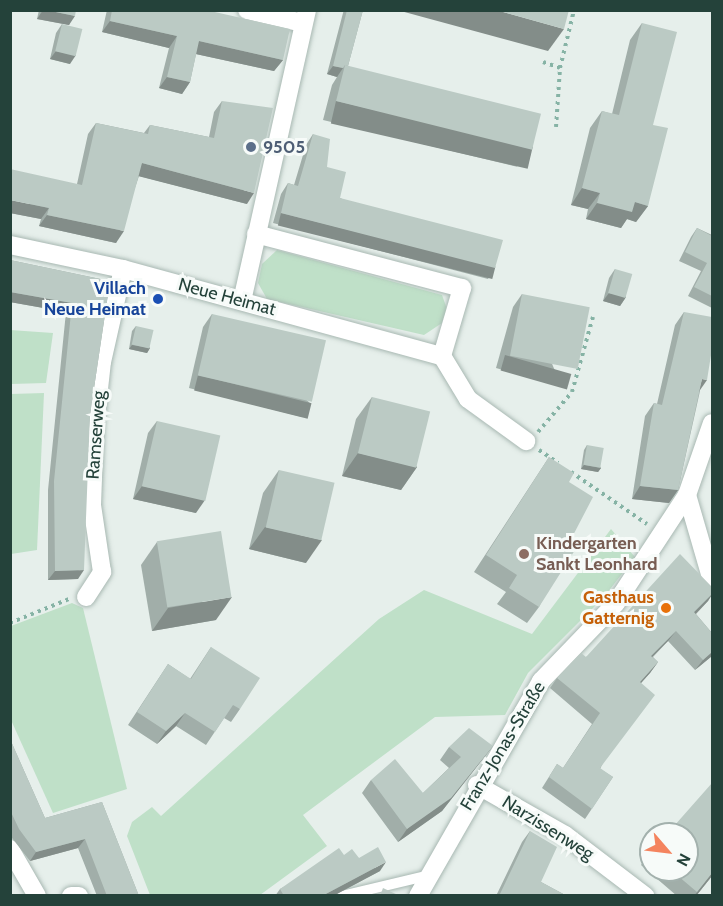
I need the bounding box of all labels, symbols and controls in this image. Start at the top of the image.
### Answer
place label: 9505 [263,136,305,158]
marker: 9505 [244,140,258,154]
street label: Neue Heimat [176,274,278,320]
place label: Villach Neue Heimat [44,278,146,320]
marker: Villach Neue Heimat [151,292,165,306]
street label: Ramserweg [82,390,110,480]
place label: Kindergarten Sankt Leonhard [536,533,658,576]
marker: Kindergarten Sankt Leonhard [517,547,531,561]
place label: Gasthaus Gatternig [582,587,654,630]
marker: Gasthaus Gatternig [659,601,673,615]
street label: Franz-Jonas-Straße [456,678,550,814]
street label: Narzissenweg [498,791,598,865]
north arrow [639,822,699,882]
text: N [673,850,695,869]

